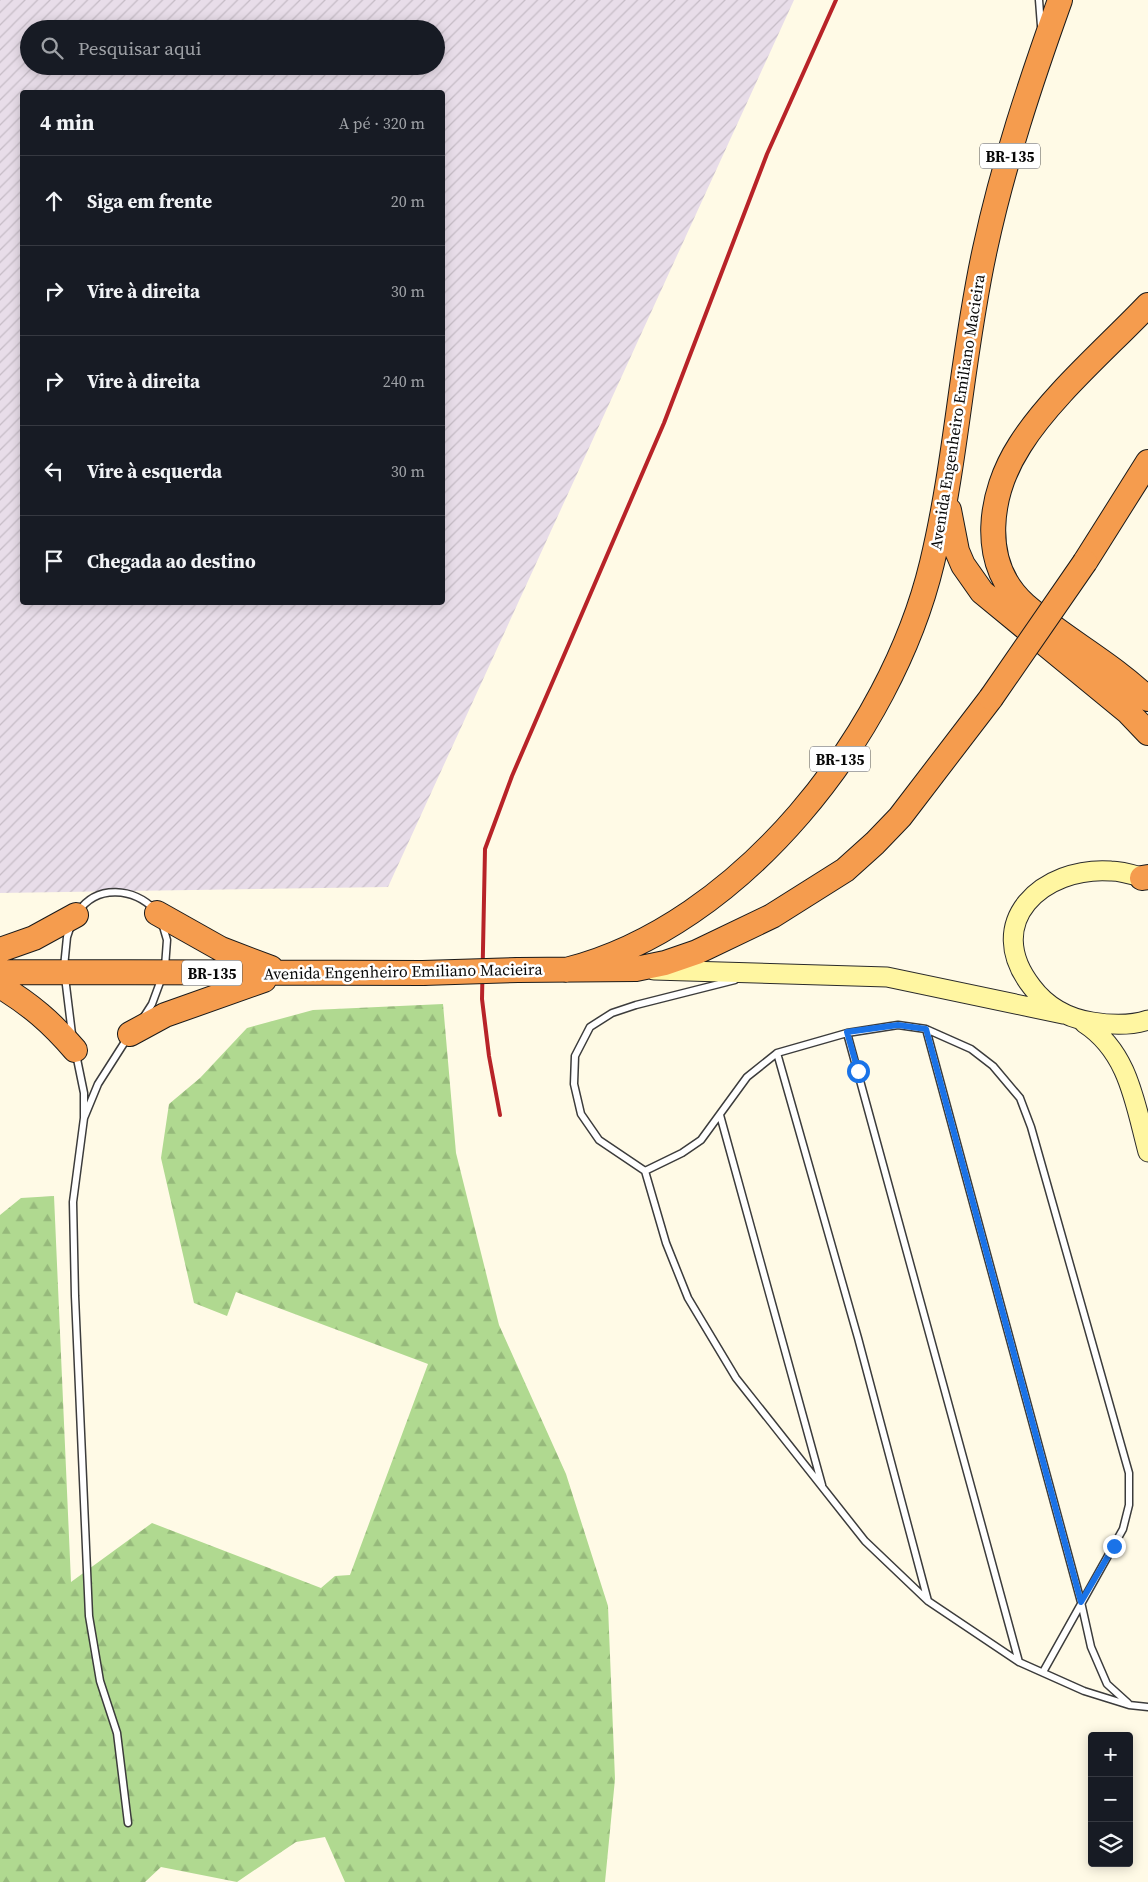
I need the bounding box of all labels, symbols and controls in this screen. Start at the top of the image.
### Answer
search box [20,20,445,75]
icon: search [38,34,66,62]
text: Pesquisar aqui [78,35,201,61]
text: 4 min [40,108,95,137]
text: A pé · 320 m [339,112,425,134]
road number: BR-135 [980,144,1040,168]
icon: ahead [40,187,68,215]
text: Siga em frente [87,188,212,214]
text: 20 m [391,190,425,212]
street label: Avenida Engenheiro Emiliano Macieira [924,272,990,551]
icon: right [40,277,68,305]
text: Vire à direita [87,278,200,304]
text: 30 m [391,280,425,302]
icon: right [40,367,68,395]
text: Vire à direita [87,368,200,394]
text: 240 m [383,370,425,392]
icon: left [40,457,68,485]
text: Vire à esquerda [87,458,222,484]
text: 30 m [391,460,425,482]
icon: arrive [40,547,68,575]
text: Chegada ao destino [87,548,256,574]
road number: BR-135 [810,746,870,772]
street label: Avenida Engenheiro Emiliano Macieira [263,958,544,984]
road number: BR-135 [182,960,242,986]
route start [847,1060,870,1083]
route end [1103,1535,1126,1558]
map controls [1088,1732,1133,1867]
button: + [1088,1732,1133,1777]
button: − [1088,1777,1133,1822]
button: layers [1088,1822,1133,1867]

